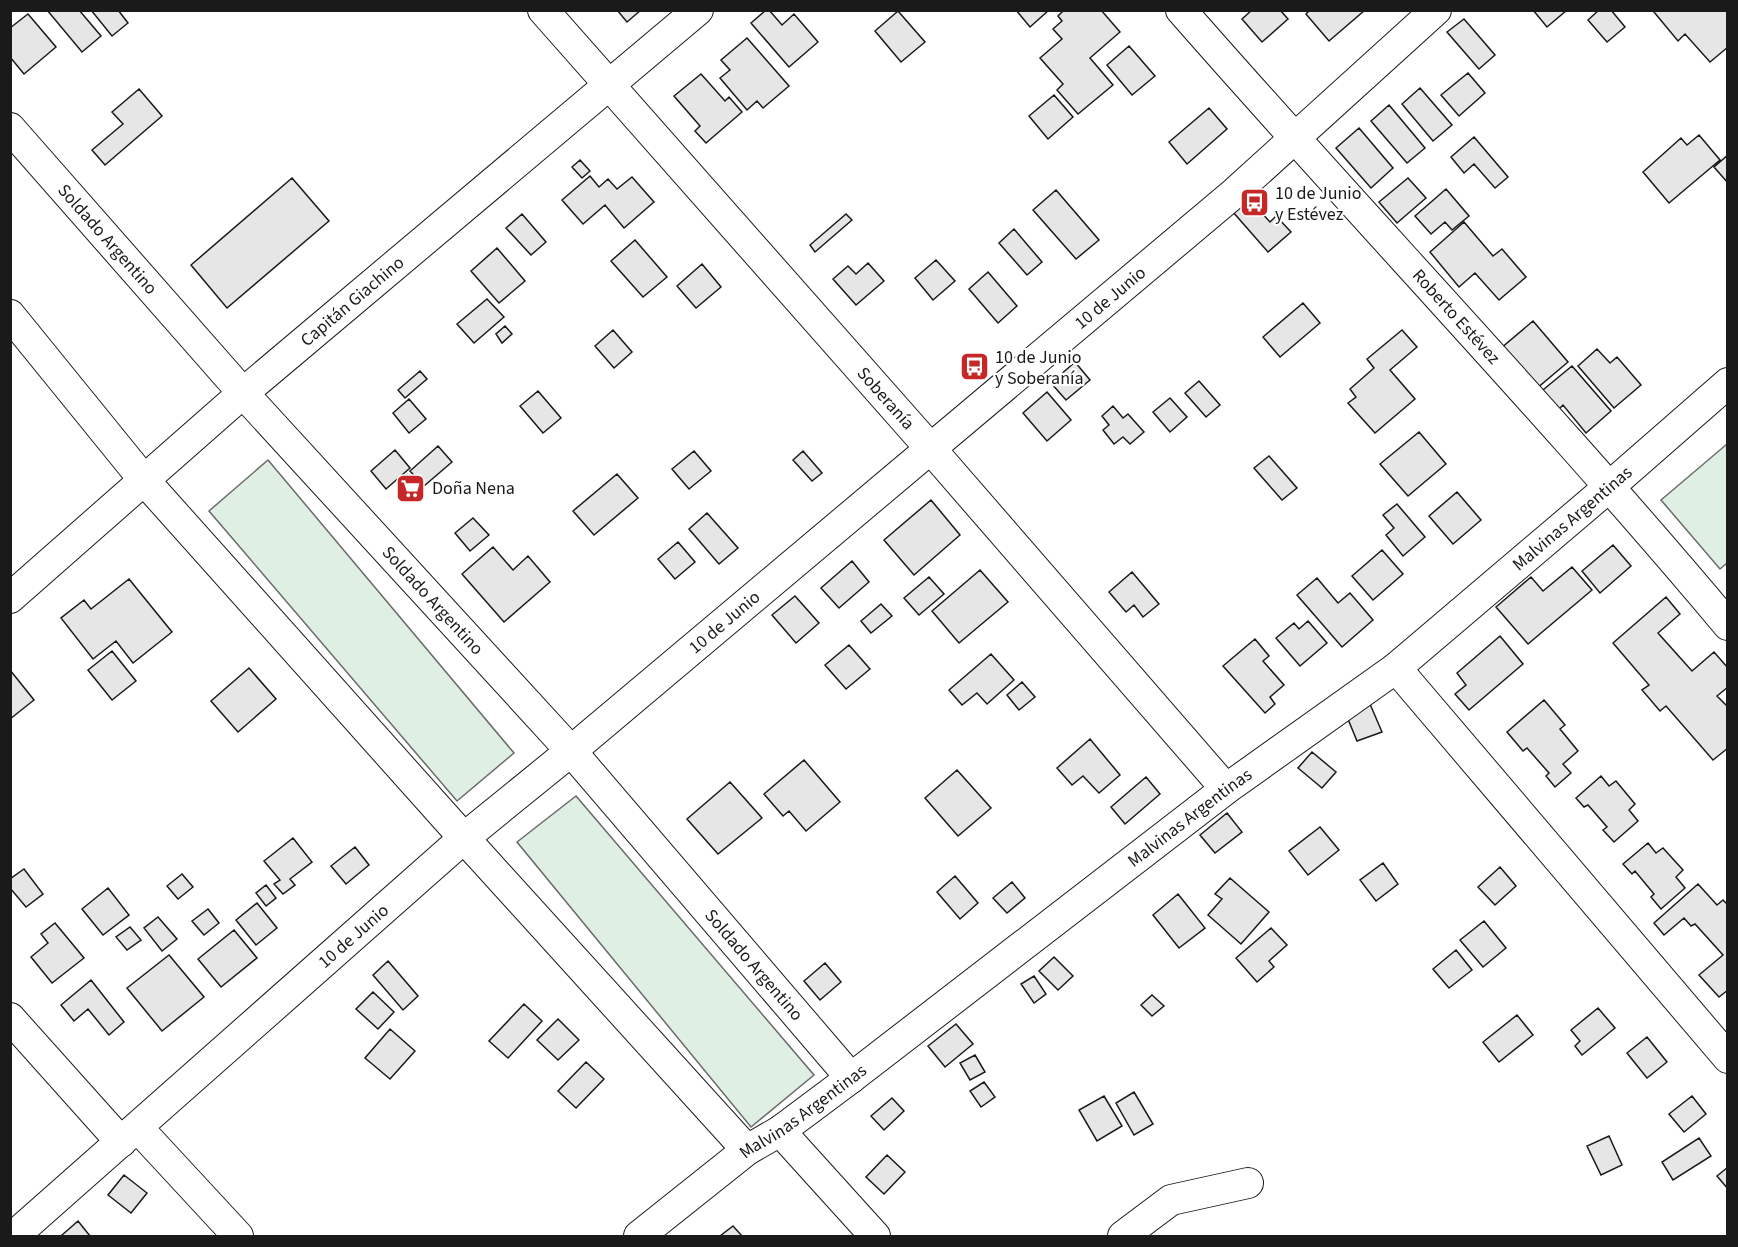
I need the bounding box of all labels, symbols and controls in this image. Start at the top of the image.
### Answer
street label: Soldado Argentino [52,179,163,300]
place label: 10 de Junio y Estévez [1275,181,1361,227]
bus stop icon: 10 de Junio y Estévez [1238,187,1270,219]
street label: Capitán Giachino [295,250,410,353]
street label: 10 de Junio [1069,261,1151,335]
street label: Roberto Estévez [1406,264,1506,370]
place label: 10 de Junio y Soberanía [995,345,1084,391]
bus stop icon: 10 de Junio y Soberanía [958,351,990,383]
street label: Soberanía [851,362,920,435]
street label: Malvinas Argentinas [1507,460,1638,577]
supermarket icon: Doña Nena [395,472,427,504]
place label: Doña Nena [432,476,515,501]
street label: Soldado Argentino [376,541,489,661]
street label: 10 de Junio [683,585,766,660]
street label: Malvinas Argentinas [1123,762,1257,873]
street label: 10 de Junio [313,898,394,974]
street label: Soldado Argentino [699,904,809,1027]
street label: Malvinas Argentinas [734,1059,872,1165]

